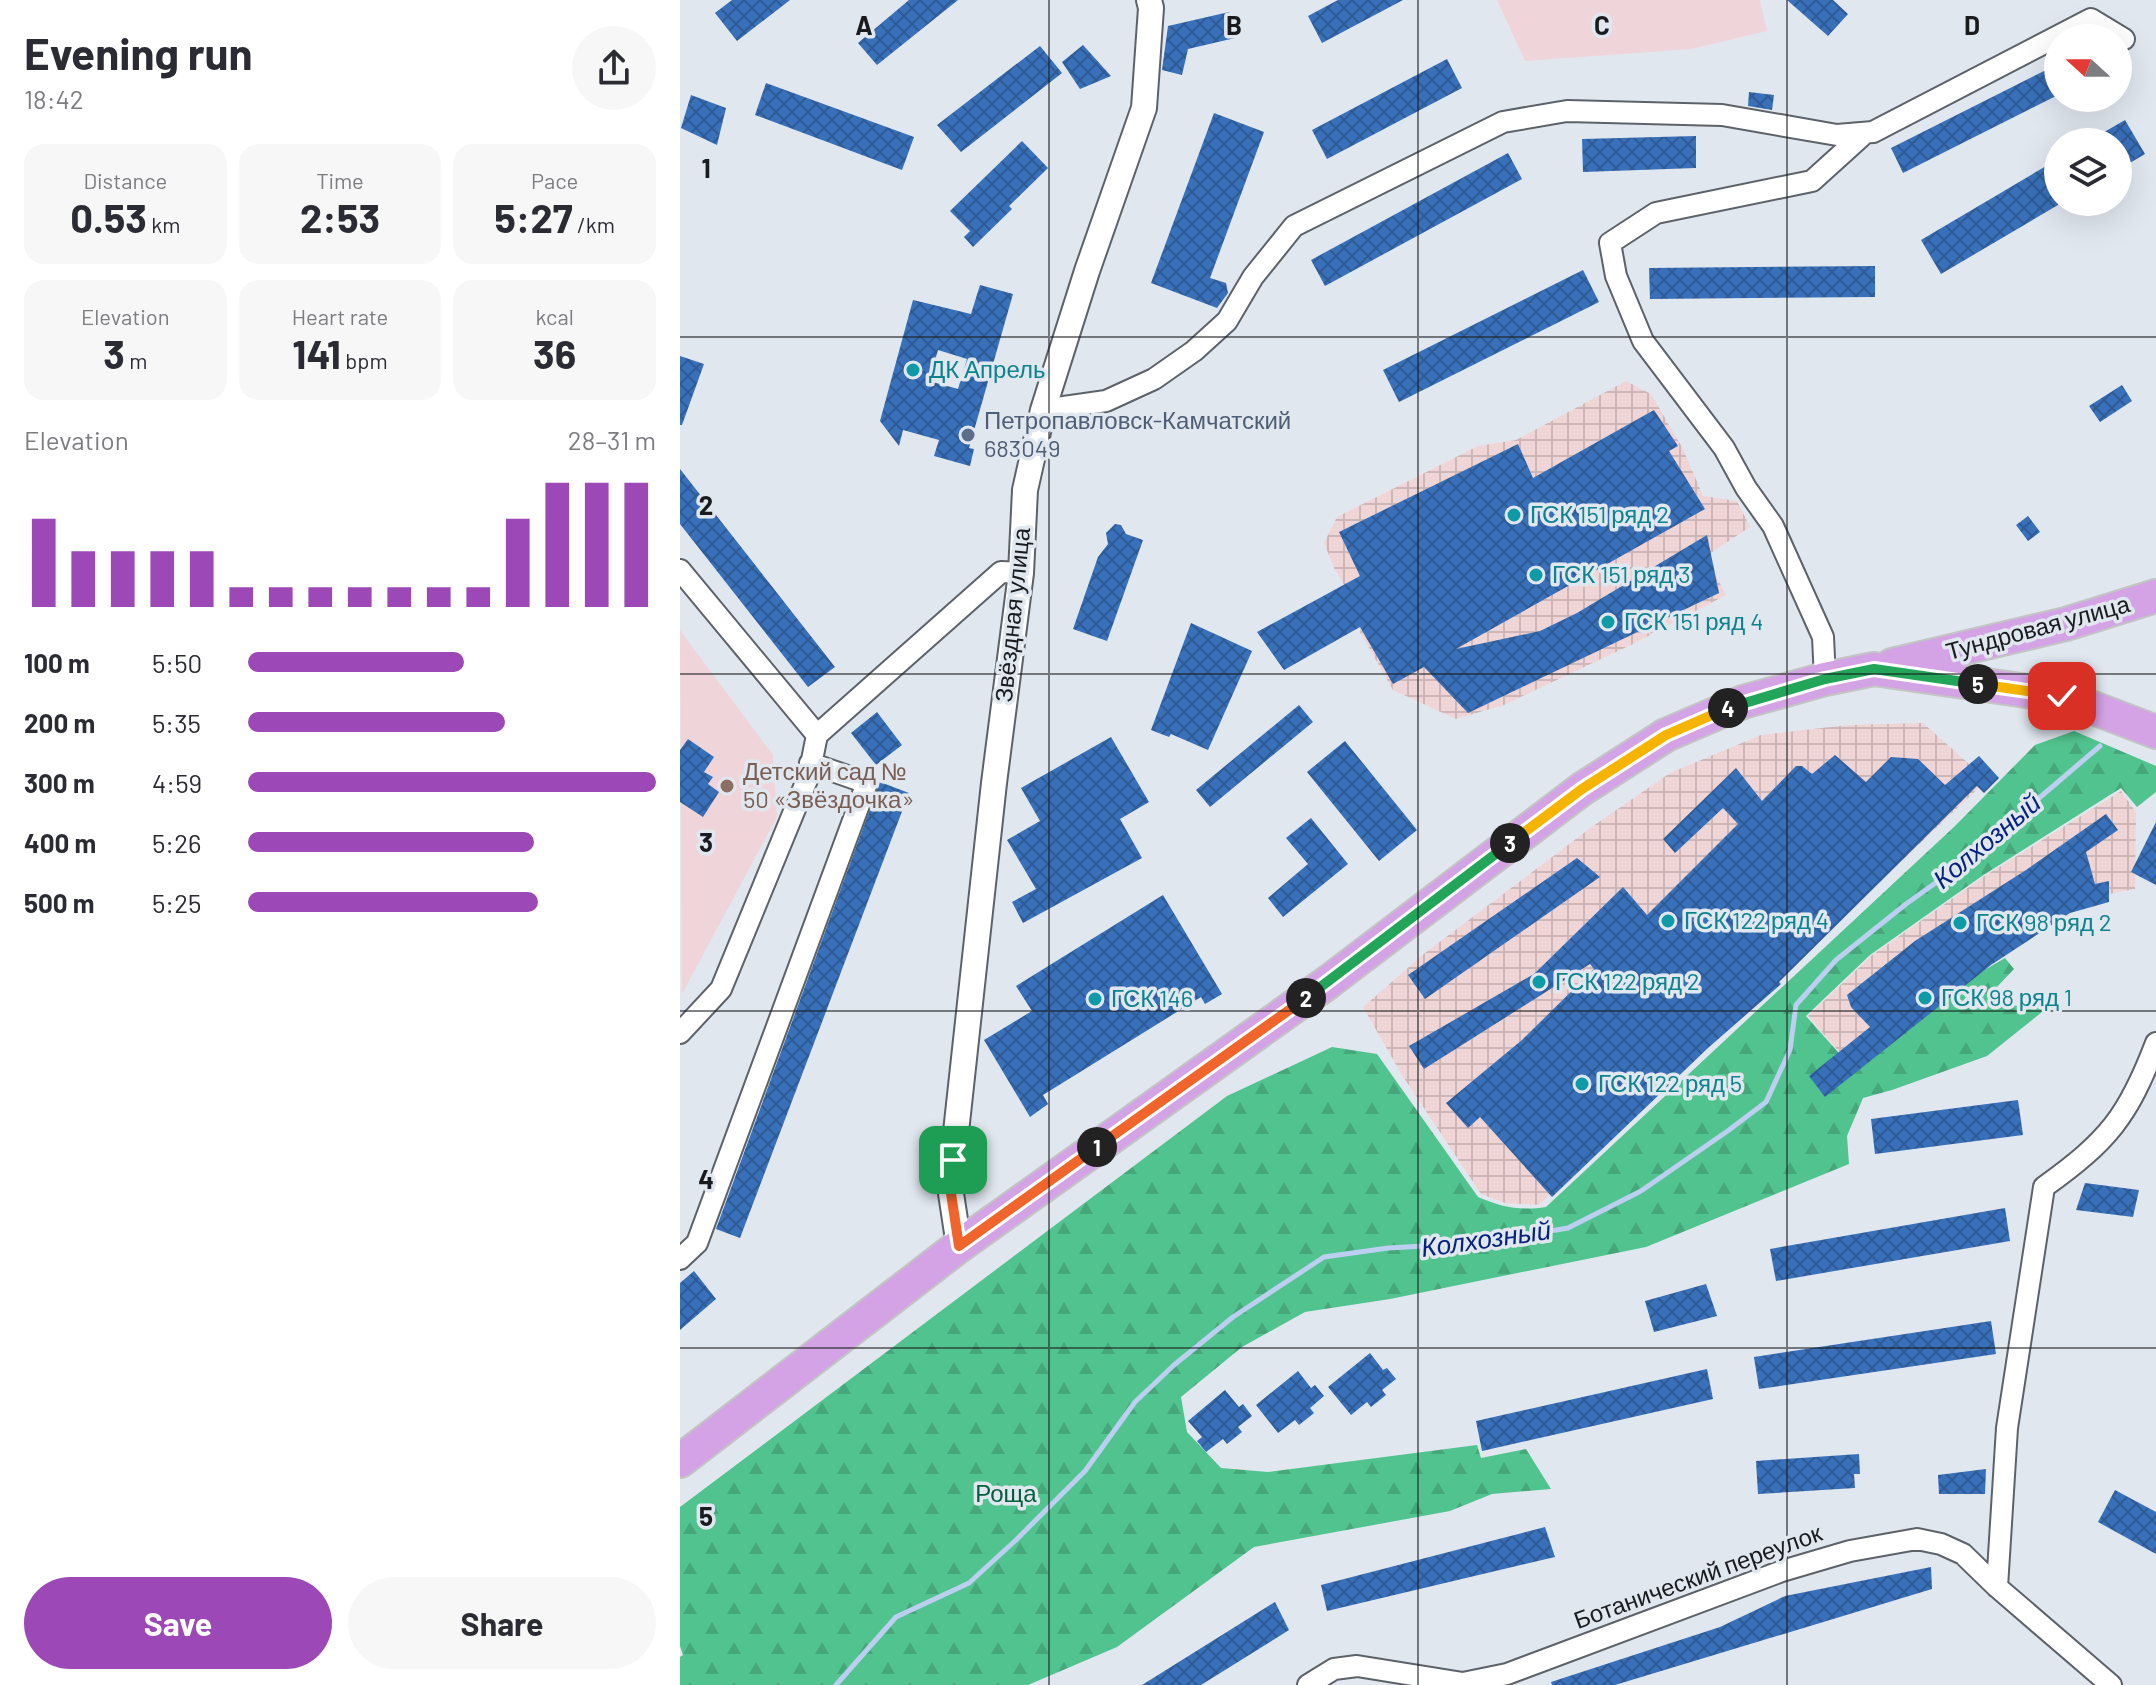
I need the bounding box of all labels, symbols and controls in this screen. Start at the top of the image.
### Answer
text: A [855,9,873,40]
text: B [1226,9,1242,40]
text: C [1594,9,1610,40]
text: D [1964,9,1980,40]
north arrow [2044,24,2132,112]
map controls [2044,24,2132,216]
text: Evening run [24,26,253,79]
button: share [572,26,656,110]
text: 18:42 [24,83,84,114]
button: layers [2044,128,2132,216]
text: 1 [701,152,711,183]
text: Distance [83,167,167,193]
text: Time [316,167,364,193]
text: Pace [531,167,578,193]
text: 0.53 [70,193,147,241]
text: 2:53 [300,193,380,241]
text: 5:27 [494,193,573,241]
text: km [147,211,181,237]
text: /km [573,211,615,237]
text: Elevation [81,303,170,329]
text: Heart rate [292,303,388,329]
text: kcal [535,303,574,329]
text: 3 [103,329,125,377]
text: 141 [292,329,341,377]
text: 36 [533,329,576,377]
text: m [125,347,147,373]
text: bpm [341,347,388,373]
place label: ДК Апрель [929,354,1045,383]
marker: ДК Апрель [904,361,922,379]
place label: Петропавловск-Камчатский 683049 [984,405,1291,462]
text: Elevation [24,424,129,455]
text: 28–31 m [568,424,656,455]
marker: Петропавловск-Камчатский 683049 [959,426,977,444]
text: 2 [699,489,713,520]
place label: ГСК 151 ряд 2 [1530,499,1669,528]
marker: ГСК 151 ряд 2 [1505,506,1523,524]
street label: Звёздная улица [988,525,1035,704]
place label: ГСК 151 ряд 3 [1552,559,1691,588]
marker: ГСК 151 ряд 3 [1527,566,1545,584]
street label: Тундровая улица [1943,588,2133,665]
place label: ГСК 151 ряд 4 [1624,606,1763,635]
marker: ГСК 151 ряд 4 [1599,613,1617,631]
text: 100 m [24,647,90,678]
text: 5:50 [152,647,202,678]
pin [2028,662,2096,730]
pin: 5 [1958,664,1998,704]
text: 5 [1972,671,1984,697]
icon: check [2040,674,2084,718]
pin: 4 [1708,688,1748,728]
text: 4 [1721,695,1735,721]
text: 200 m [24,707,95,738]
text: 5:35 [152,707,201,738]
place label: Детский сад № 50 «Звёздочка» [743,756,914,813]
text: 300 m [24,767,95,798]
text: 4:59 [152,767,202,798]
marker: Детский сад № 50 «Звёздочка» [718,777,736,795]
water label: Колхозный [1926,786,2046,894]
pin: 3 [1490,823,1530,863]
text: 3 [699,826,713,857]
text: 400 m [24,827,96,858]
text: 5:26 [152,827,202,858]
text: 3 [1504,830,1516,856]
text: 500 m [24,887,95,918]
text: 5:25 [152,887,201,918]
place label: ГСК 122 ряд 4 [1684,905,1829,934]
place label: ГСК 98 ряд 2 [1976,907,2112,936]
marker: ГСК 122 ряд 4 [1659,912,1677,930]
marker: ГСК 98 ряд 2 [1951,914,1969,932]
place label: ГСК 122 ряд 2 [1555,966,1700,995]
marker: ГСК 122 ряд 2 [1530,973,1548,991]
pin: 2 [1286,978,1326,1018]
place label: ГСК 98 ряд 1 [1941,982,2072,1011]
place label: ГСК 146 [1111,983,1193,1012]
text: 2 [1300,985,1312,1011]
marker: ГСК 98 ряд 1 [1916,989,1934,1007]
marker: ГСК 146 [1086,990,1104,1008]
place label: ГСК 122 ряд 5 [1598,1068,1742,1097]
marker: ГСК 122 ряд 5 [1573,1075,1591,1093]
pin [919,1126,987,1194]
pin: 1 [1077,1127,1117,1167]
text: 1 [1093,1134,1101,1160]
icon: arrive [931,1138,975,1182]
text: 4 [698,1163,714,1194]
water label: Колхозный [1419,1213,1553,1262]
park label: Роща [975,1478,1037,1507]
text: 5 [699,1500,713,1531]
street label: Ботанический переулок [1570,1517,1826,1634]
button: Save [24,1577,332,1669]
button: Share [348,1577,656,1669]

